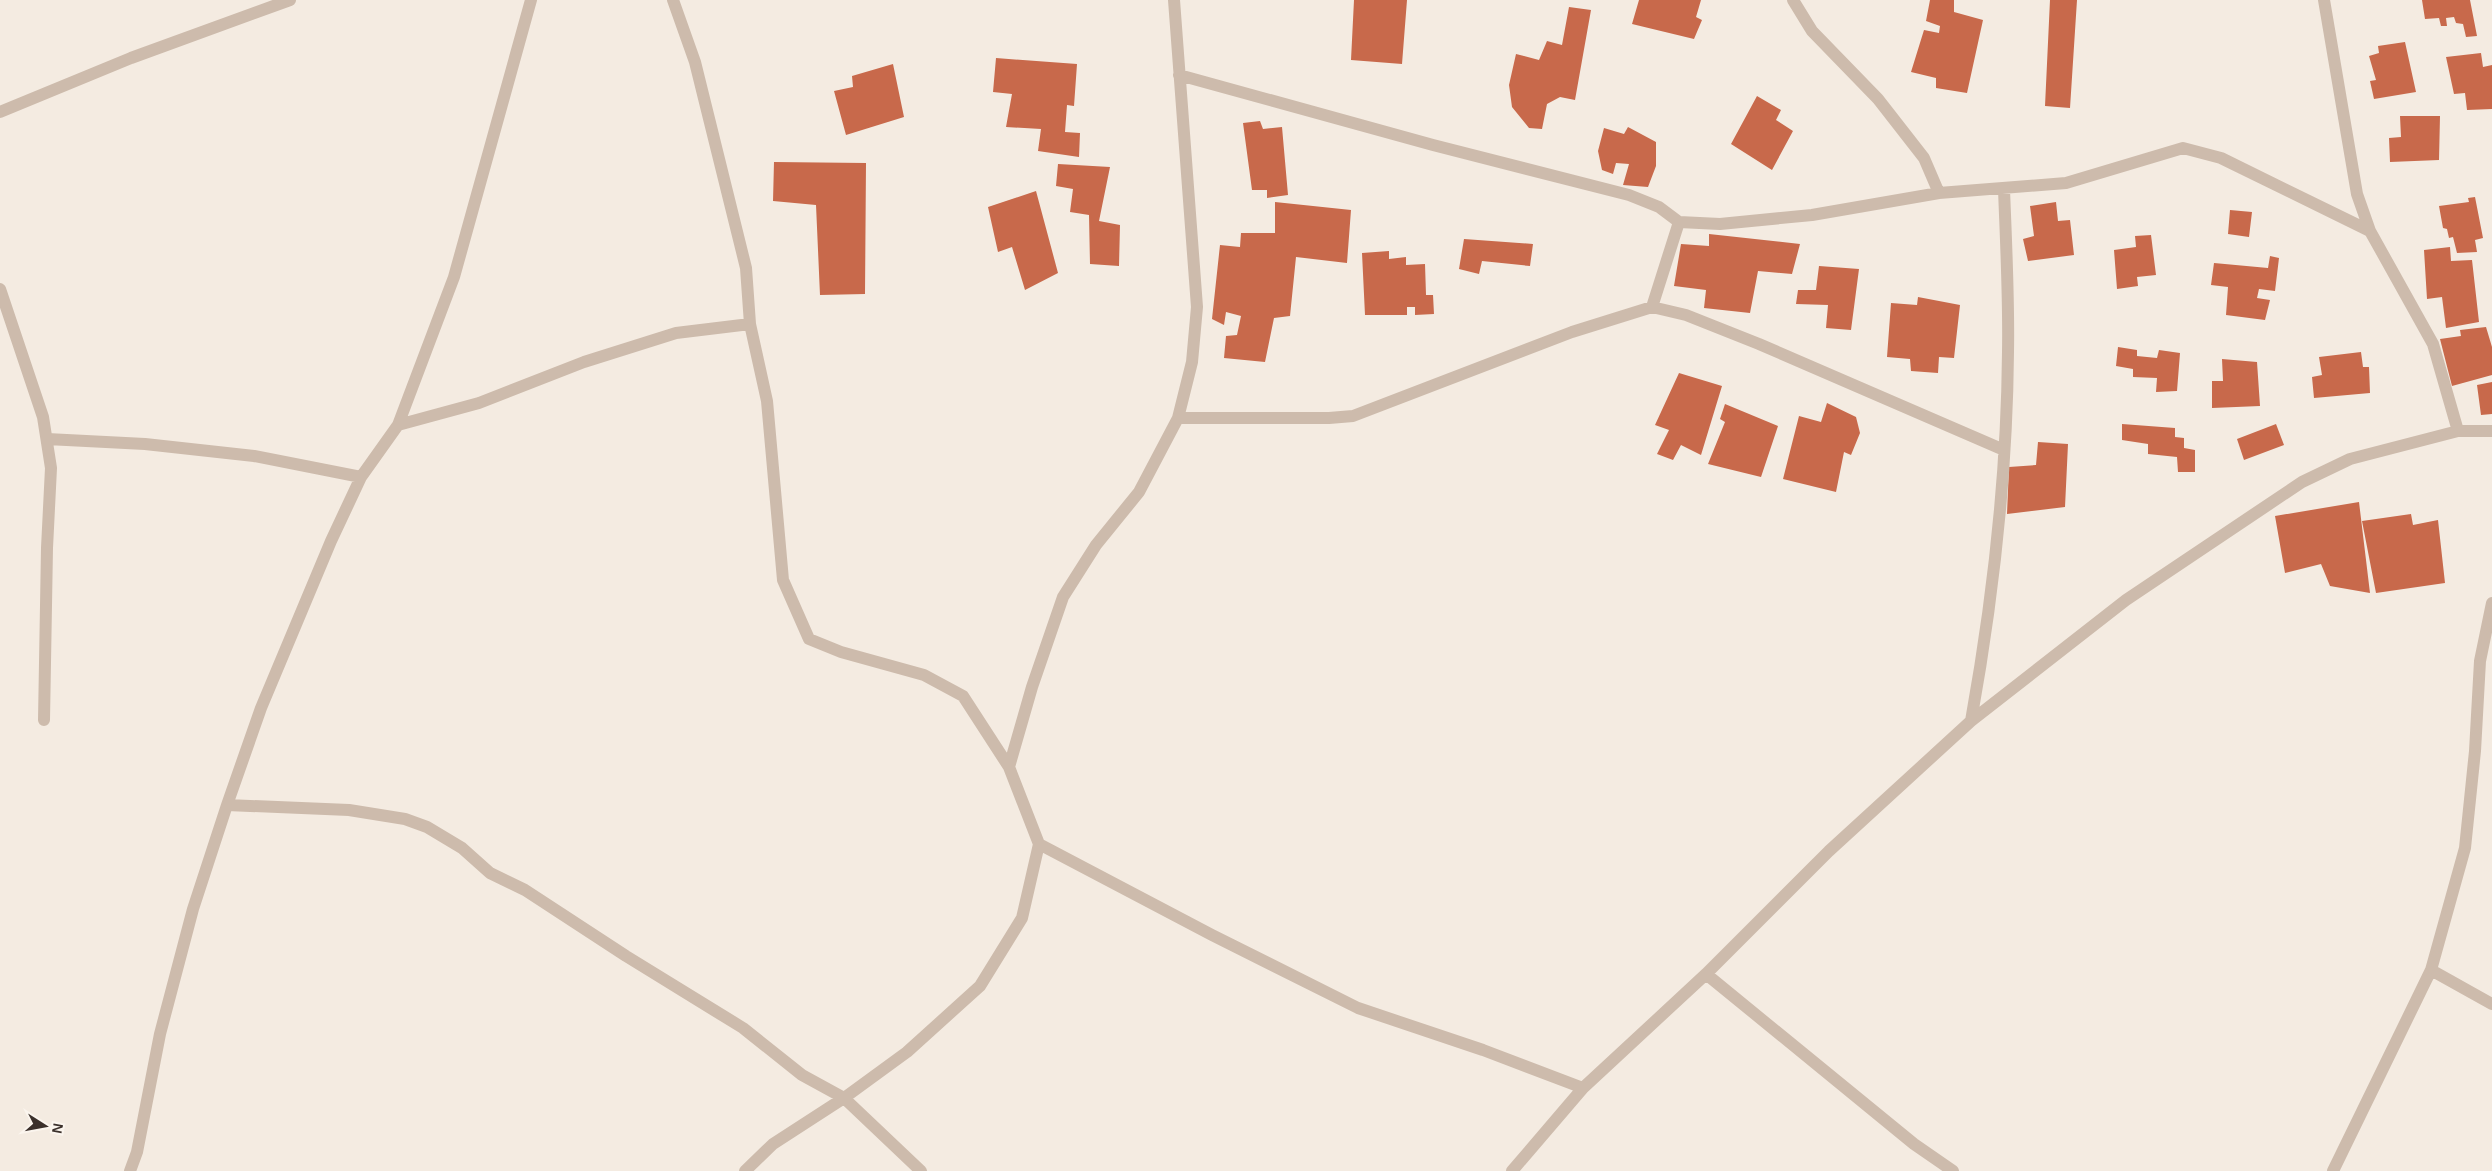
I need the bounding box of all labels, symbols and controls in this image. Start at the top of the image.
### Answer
north arrow [20,1101,70,1151]
text: N [49,1122,67,1135]

